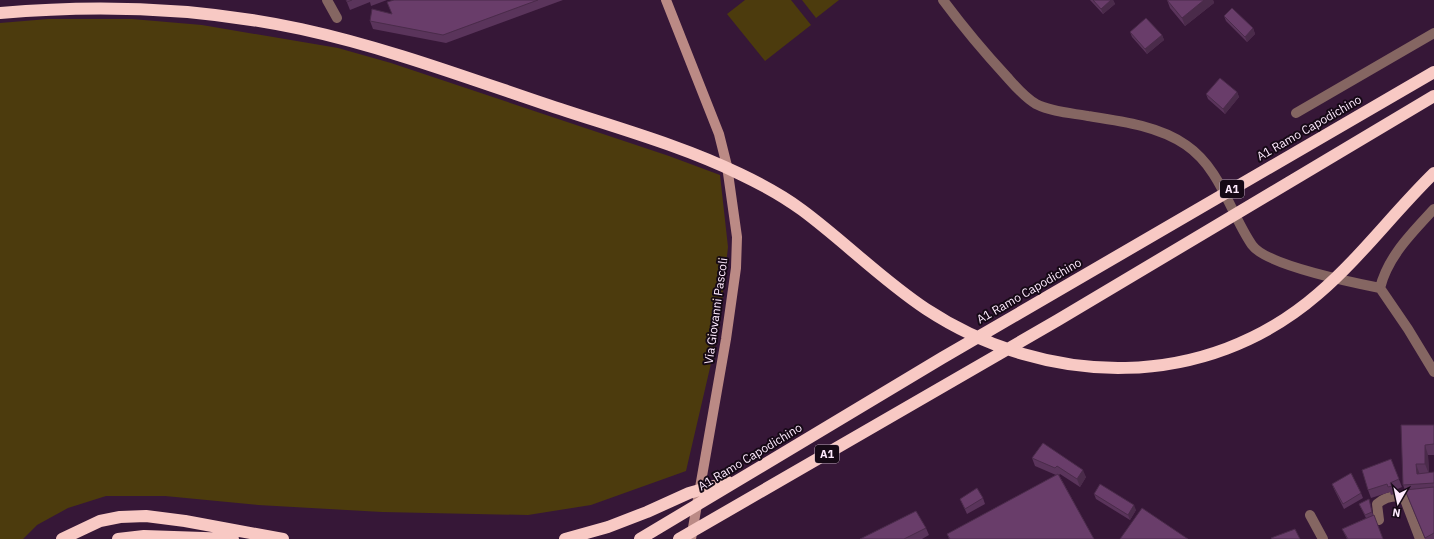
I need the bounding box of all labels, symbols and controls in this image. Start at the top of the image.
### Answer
street label: A1 Ramo Capodichino [1254,91,1364,164]
road number: A1 [1220,180,1244,198]
street label: A1 Ramo Capodichino [974,254,1084,327]
street label: Via Giovanni Pascoli [701,257,730,365]
street label: A1 Ramo Capodichino [695,419,805,494]
road number: A1 [815,445,839,463]
north arrow [1378,483,1418,523]
text: N [1391,505,1401,520]

